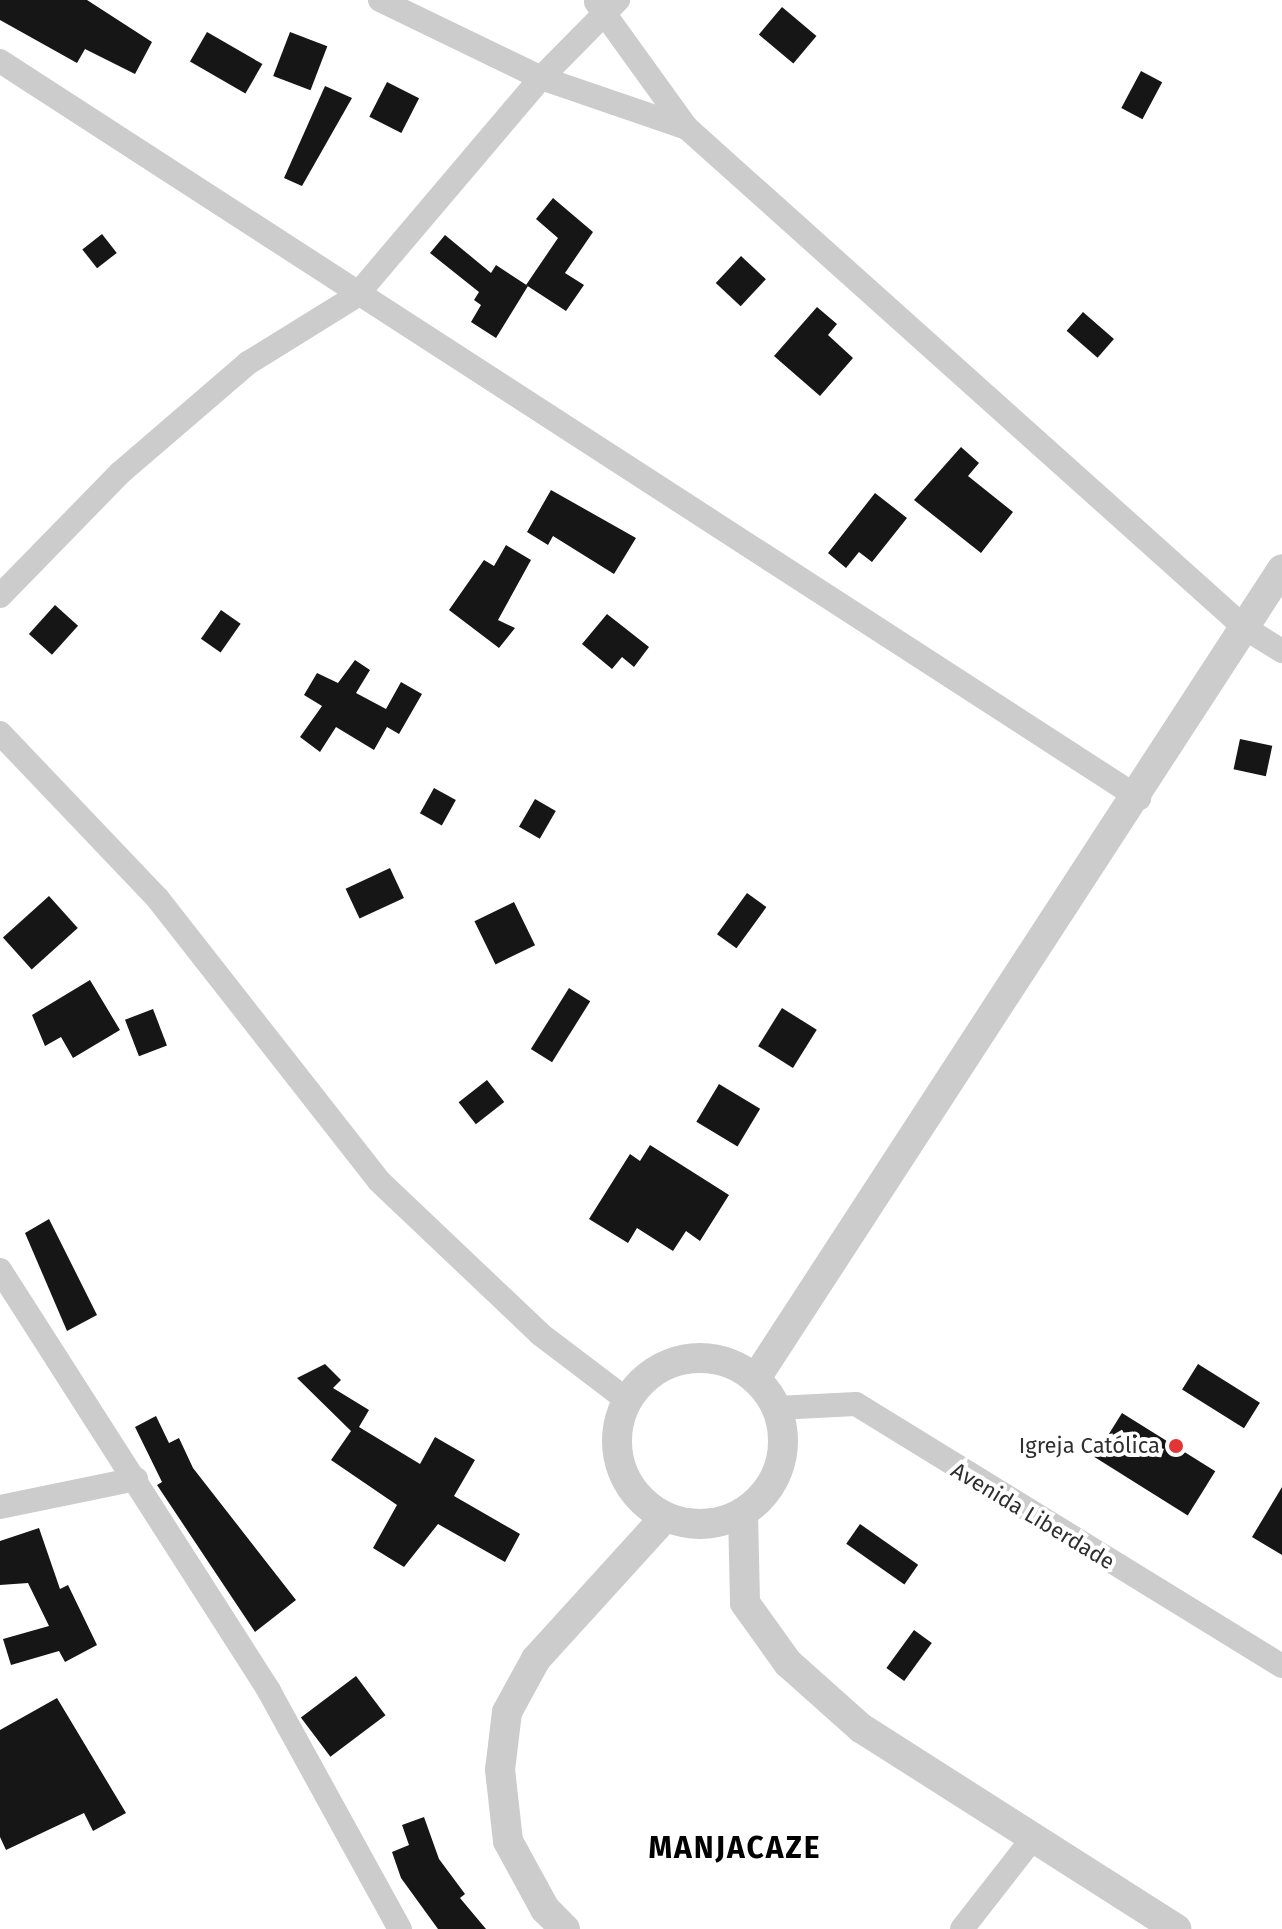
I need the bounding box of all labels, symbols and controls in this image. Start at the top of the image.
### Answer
place label: Igreja Católica [1019,1433,1160,1459]
marker: Igreja Católica [1167,1437,1185,1455]
street label: Avenida Liberdade [947,1457,1119,1575]
district label: MANJACAZE [648,1830,822,1866]

